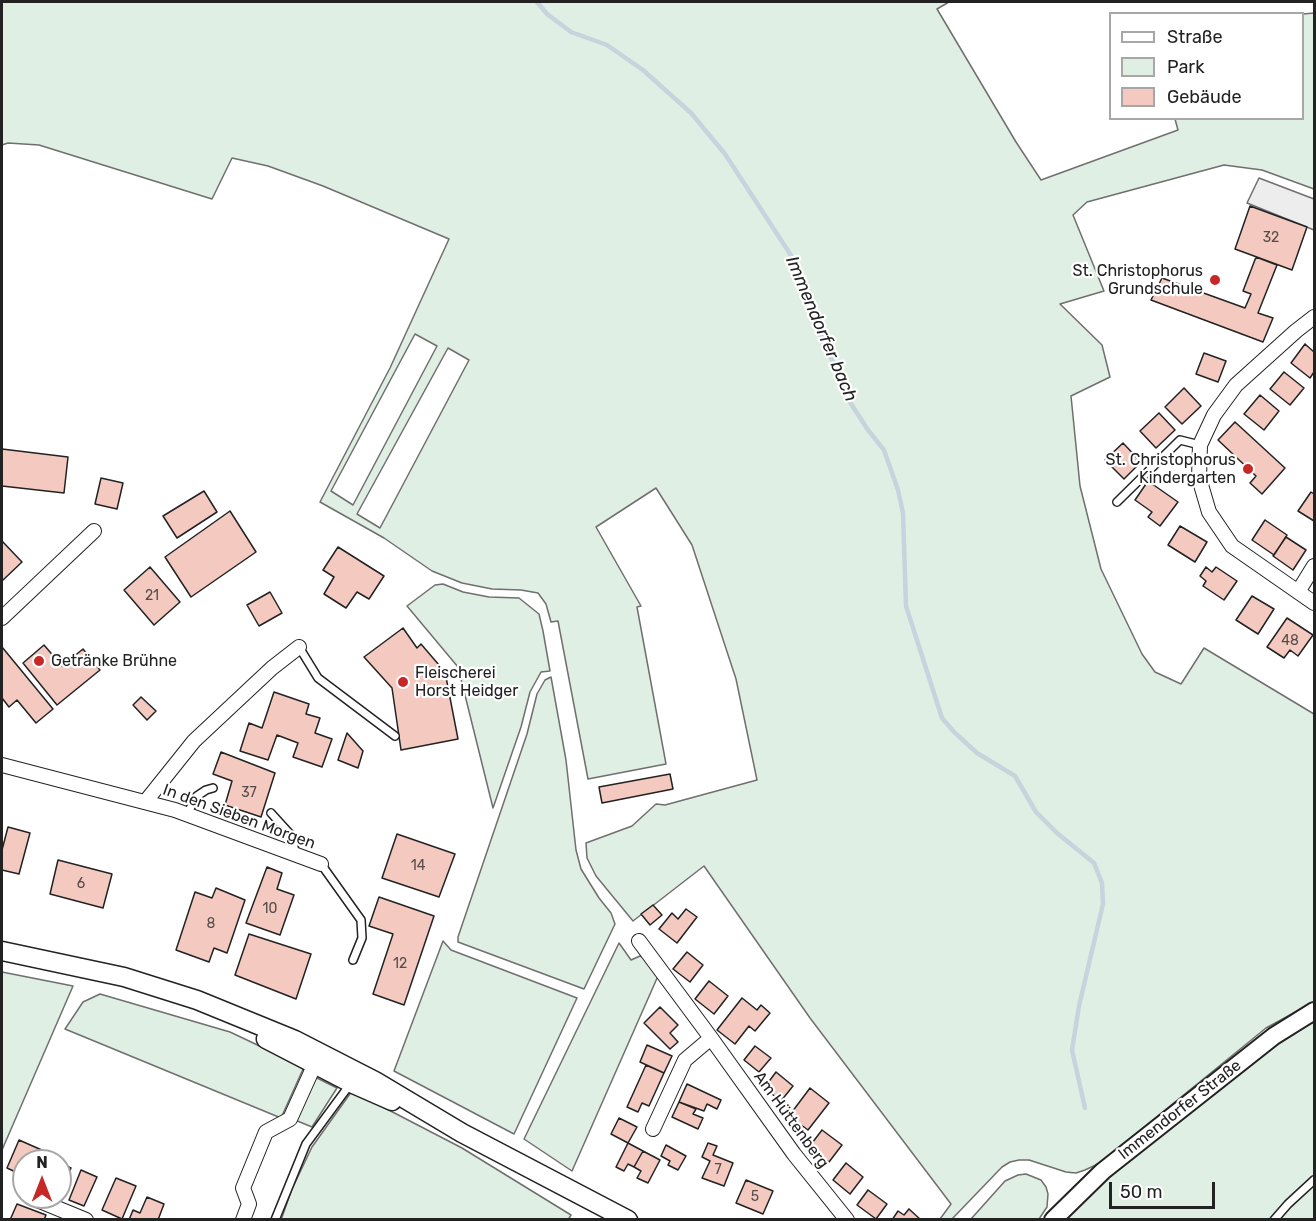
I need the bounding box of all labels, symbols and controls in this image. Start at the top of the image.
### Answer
legend [1109,12,1304,120]
text: Straße [1167,26,1223,48]
text: Park [1167,56,1204,78]
text: Gebäude [1167,86,1242,108]
house number: 32 [1263,230,1279,246]
water label: Immendorfer bach [781,253,861,405]
place label: St. Christophorus Grundschule [1073,261,1203,299]
marker: St. Christophorus Grundschule [1208,273,1222,287]
place label: St. Christophorus Kindergarten [1106,450,1236,488]
marker: St. Christophorus Kindergarten [1241,462,1255,476]
house number: 21 [145,588,159,604]
house number: 48 [1281,633,1299,649]
place label: Getränke Brühne [51,651,177,671]
marker: Getränke Brühne [32,654,46,668]
place label: Fleischerei Horst Heidger [415,663,518,701]
marker: Fleischerei Horst Heidger [396,675,410,689]
street label: In den Sieben Morgen [160,780,318,854]
house number: 37 [241,785,257,801]
house number: 14 [411,858,425,874]
house number: 6 [77,876,85,892]
house number: 10 [263,901,277,917]
house number: 8 [207,916,215,932]
house number: 12 [393,956,407,972]
street label: Immendorfer Straße [1115,1056,1245,1164]
street label: Am Hüttenberg [749,1068,833,1172]
north arrow [12,1149,72,1209]
text: N [36,1153,48,1172]
house number: 7 [714,1162,722,1178]
scale bar [1112,1170,1218,1208]
text: 50 m [1120,1181,1163,1203]
house number: 5 [751,1189,759,1205]

